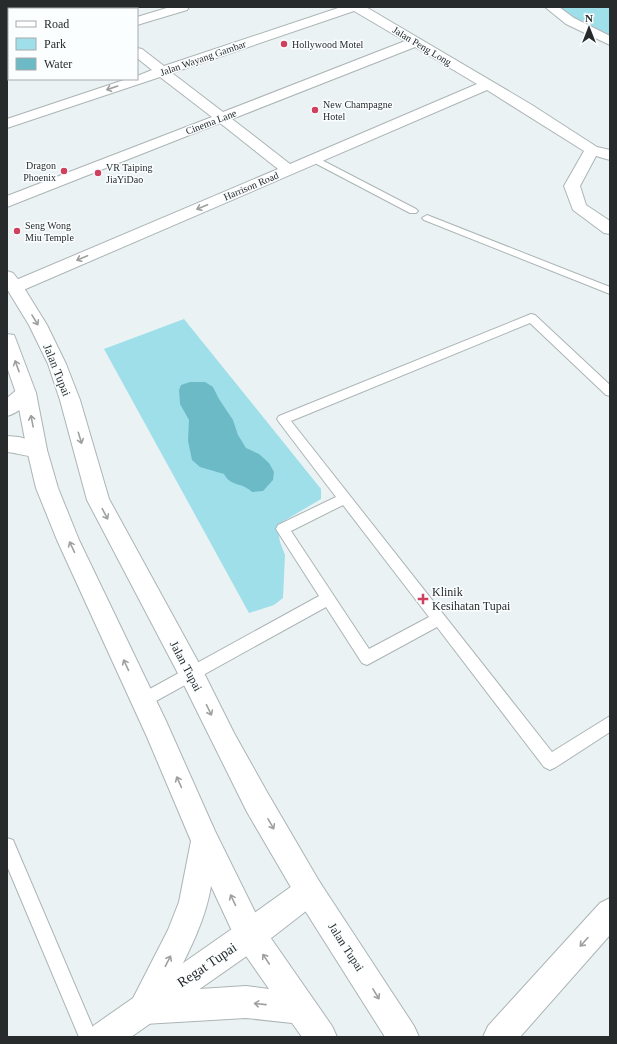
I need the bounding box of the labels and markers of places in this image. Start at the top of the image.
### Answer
marker: Hollywood Motel [279,39,289,49]
place label: Hollywood Motel [292,39,364,50]
place label: New Champagne Hotel [323,99,393,122]
marker: New Champagne Hotel [310,105,320,115]
place label: Dragon Phoenix [23,160,56,183]
place label: VR Taiping JiaYiDao [106,162,153,185]
marker: Dragon Phoenix [59,166,69,176]
marker: VR Taiping JiaYiDao [93,168,103,178]
place label: Seng Wong Miu Temple [25,220,74,243]
marker: Seng Wong Miu Temple [12,226,22,236]
place label: Klinik Kesihatan Tupai [432,585,511,613]
marker: Klinik Kesihatan Tupai [417,593,429,605]

